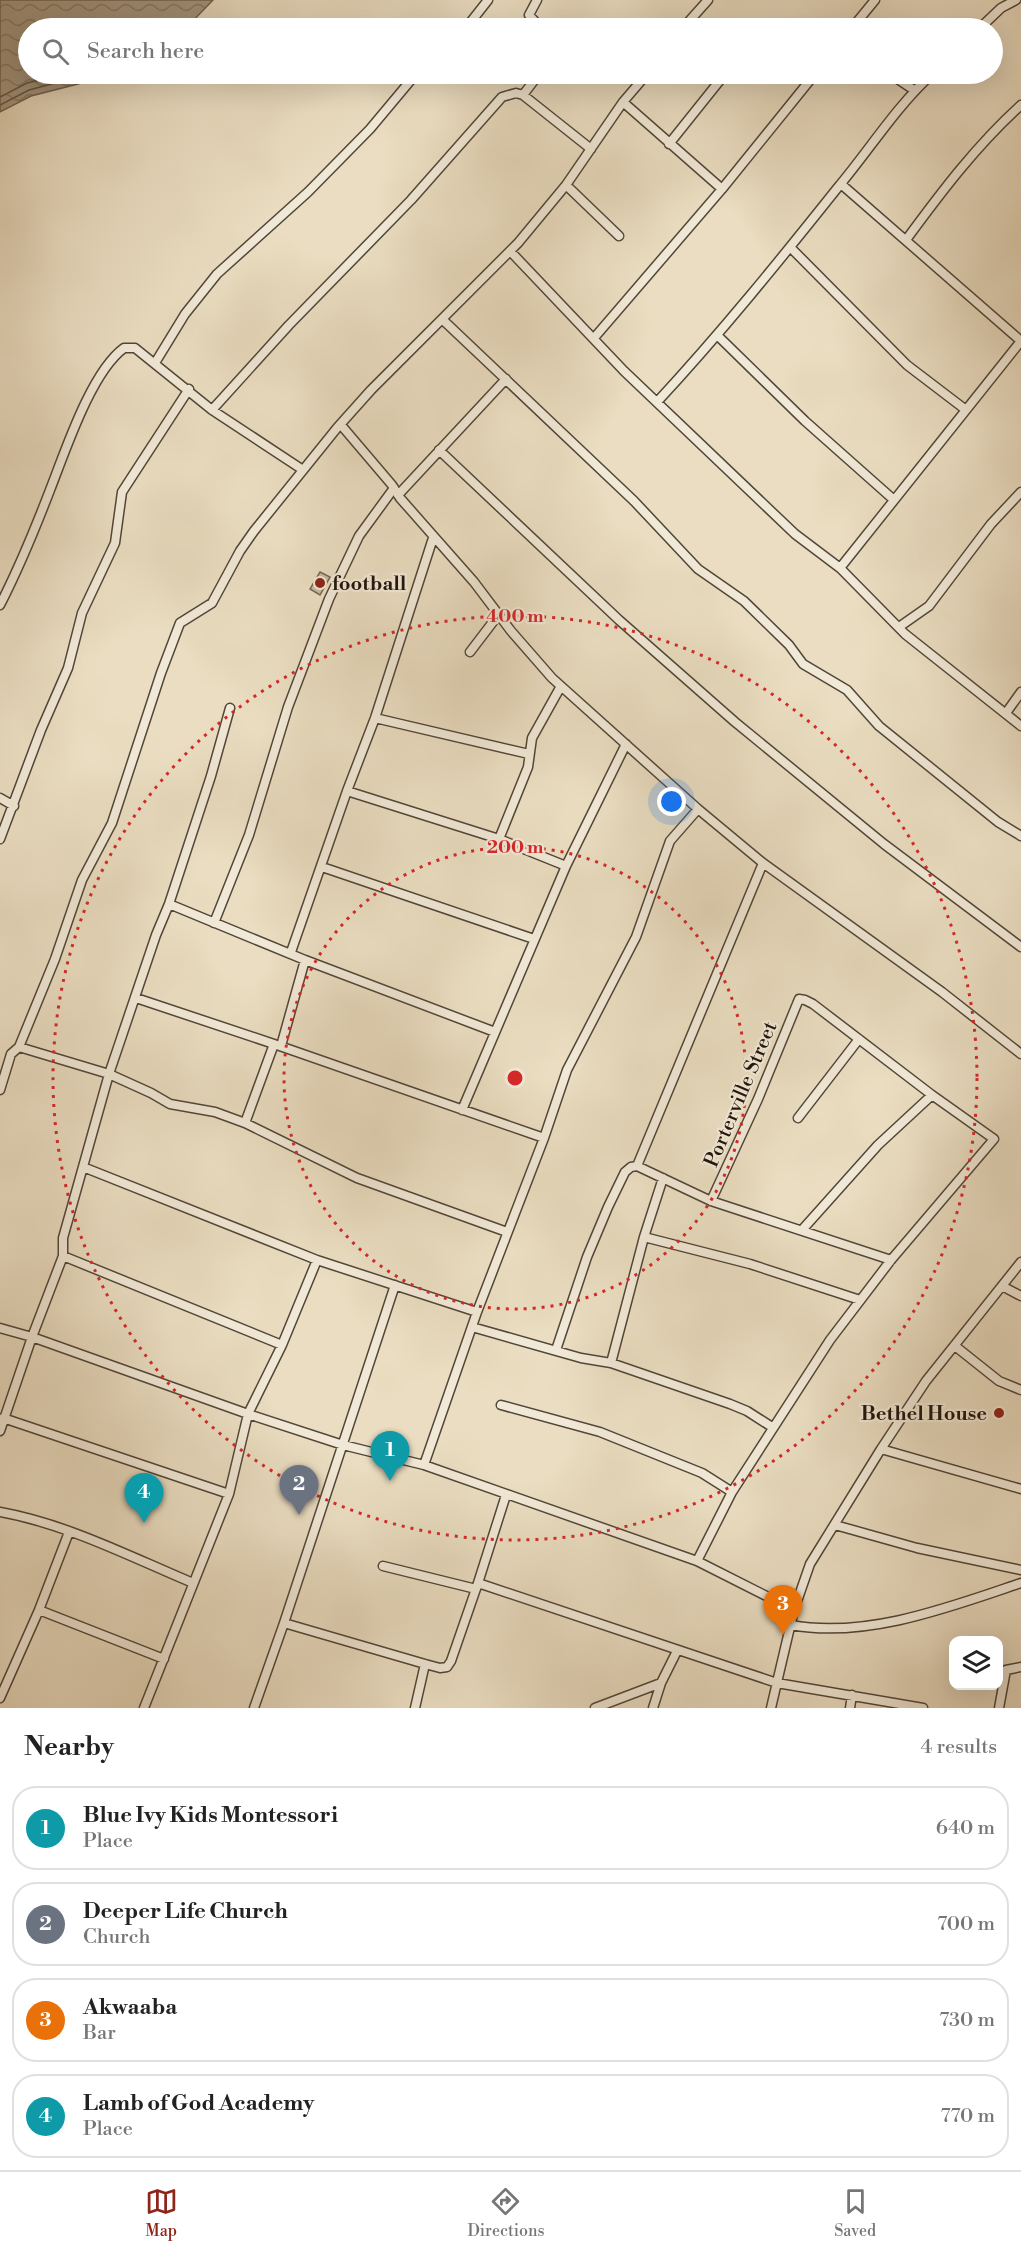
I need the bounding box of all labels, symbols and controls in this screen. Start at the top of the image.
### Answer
search box [18,18,1003,84]
icon: search [39,35,72,68]
text: Search here [87,38,204,65]
place label: football [332,572,407,597]
marker: football [313,576,327,590]
text: 400 m [486,605,544,628]
your location [657,787,686,816]
text: 200 m [487,836,544,859]
street label: Porterville Street [699,1018,783,1171]
centre of rings [505,1068,525,1088]
place label: Bethel House [861,1402,987,1427]
marker: Bethel House [992,1406,1006,1420]
pin: 1 [370,1432,410,1481]
pin: 2 [280,1466,318,1515]
pin: 4 [124,1474,164,1523]
pin: 3 [764,1586,802,1635]
map controls [949,1636,1003,1690]
button: layers [949,1636,1003,1690]
text: Nearby [24,1731,114,1763]
text: 4 results [920,1735,997,1760]
text: Blue Ivy Kids Montessori [83,1802,338,1829]
text: 1 [41,1816,50,1841]
text: 640 m [936,1816,995,1841]
text: Place [83,1829,133,1854]
text: Deeper Life Church [83,1898,288,1925]
text: 2 [39,1912,52,1937]
text: 700 m [937,1912,995,1937]
text: Church [83,1925,150,1950]
text: Akwaaba [83,1994,177,2021]
text: 3 [39,2008,52,2033]
text: 730 m [939,2008,995,2033]
text: Bar [83,2021,116,2046]
text: Lamb of God Academy [83,2090,314,2117]
text: 4 [39,2104,52,2129]
text: 770 m [940,2104,995,2129]
text: Place [83,2117,133,2142]
tab: Map [145,2185,178,2241]
tab: Directions [467,2185,545,2241]
tab: Saved [834,2185,876,2241]

